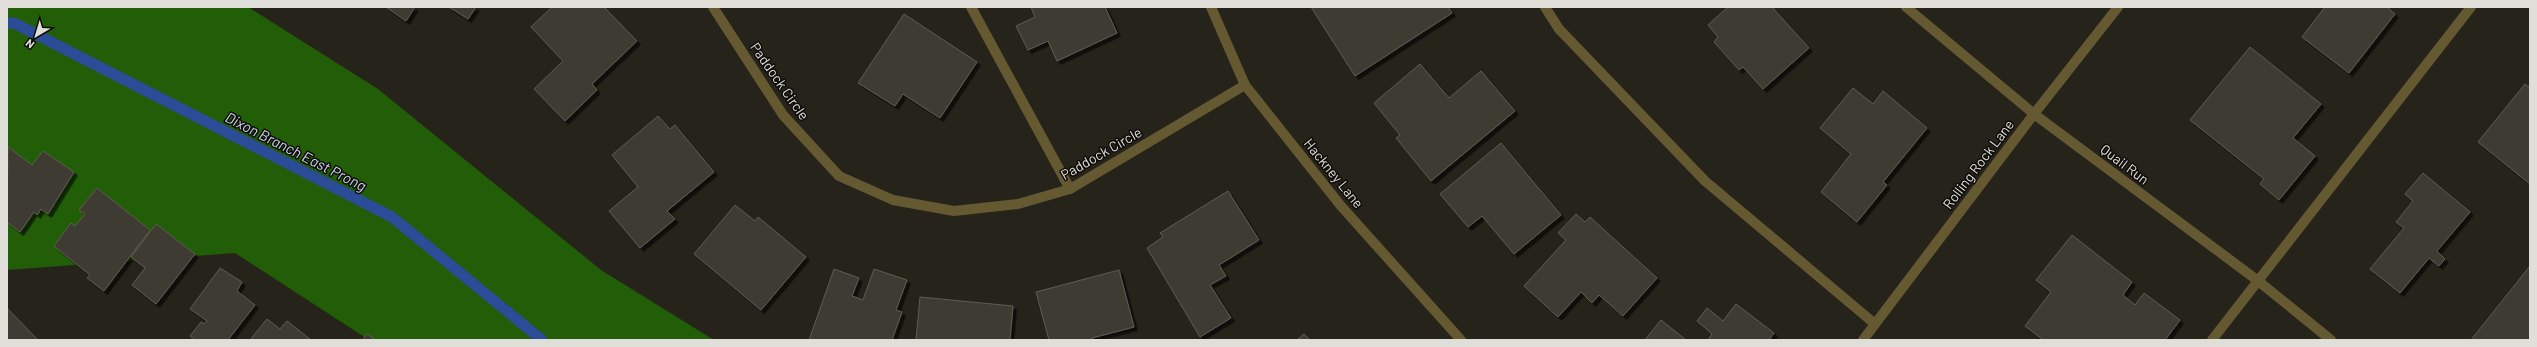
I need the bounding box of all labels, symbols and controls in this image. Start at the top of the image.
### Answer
north arrow [16,16,56,56]
text: N [23,37,36,52]
street label: Paddock Circle [747,39,813,123]
water label: Dixon Branch East Prong [223,108,370,194]
street label: Rolling Rock Lane [1939,116,2017,212]
street label: Paddock Circle [1058,123,1144,183]
street label: Hackney Lane [1301,135,1367,211]
street label: Quail Run [2098,140,2152,188]

